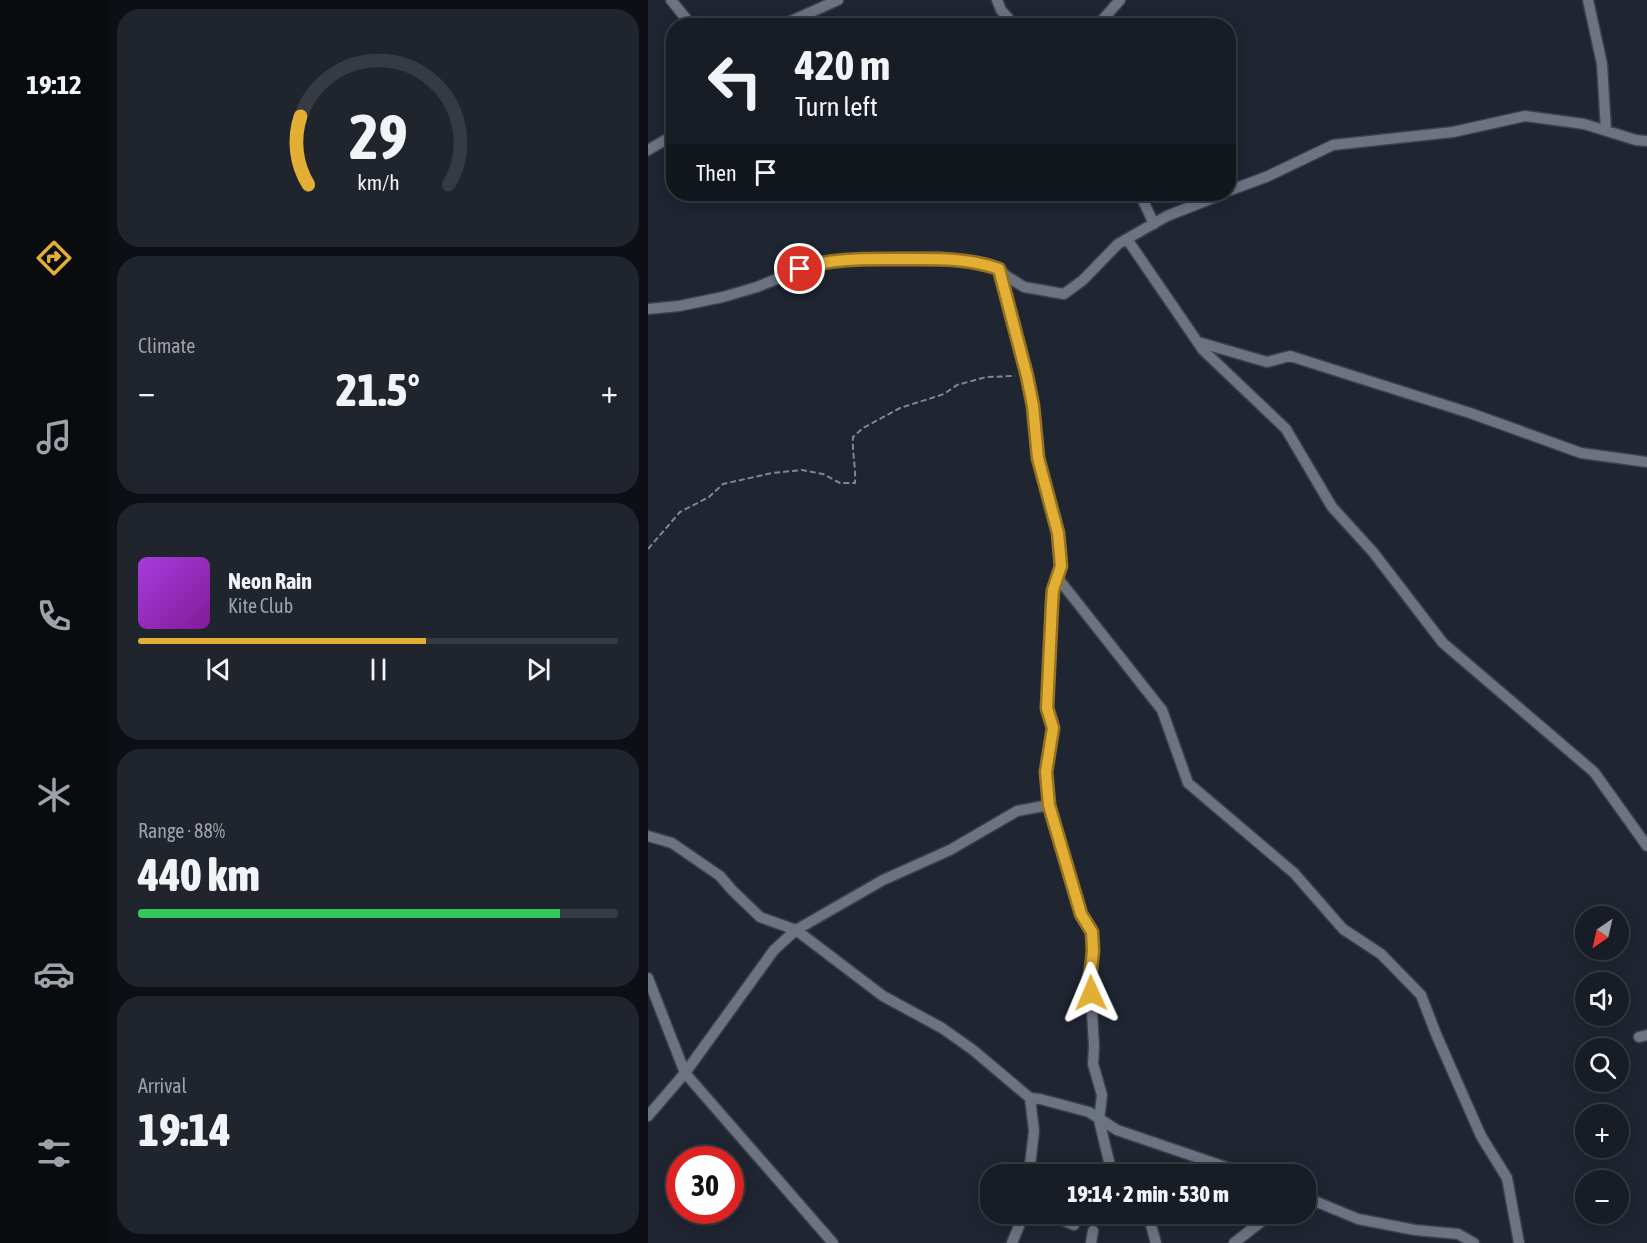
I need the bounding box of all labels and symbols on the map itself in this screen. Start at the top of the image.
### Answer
pin [774,243,825,294]
north arrow [1575,906,1629,960]
position arrow [1059,961,1123,1025]
speed limit sign: 30 [666,1146,744,1224]

